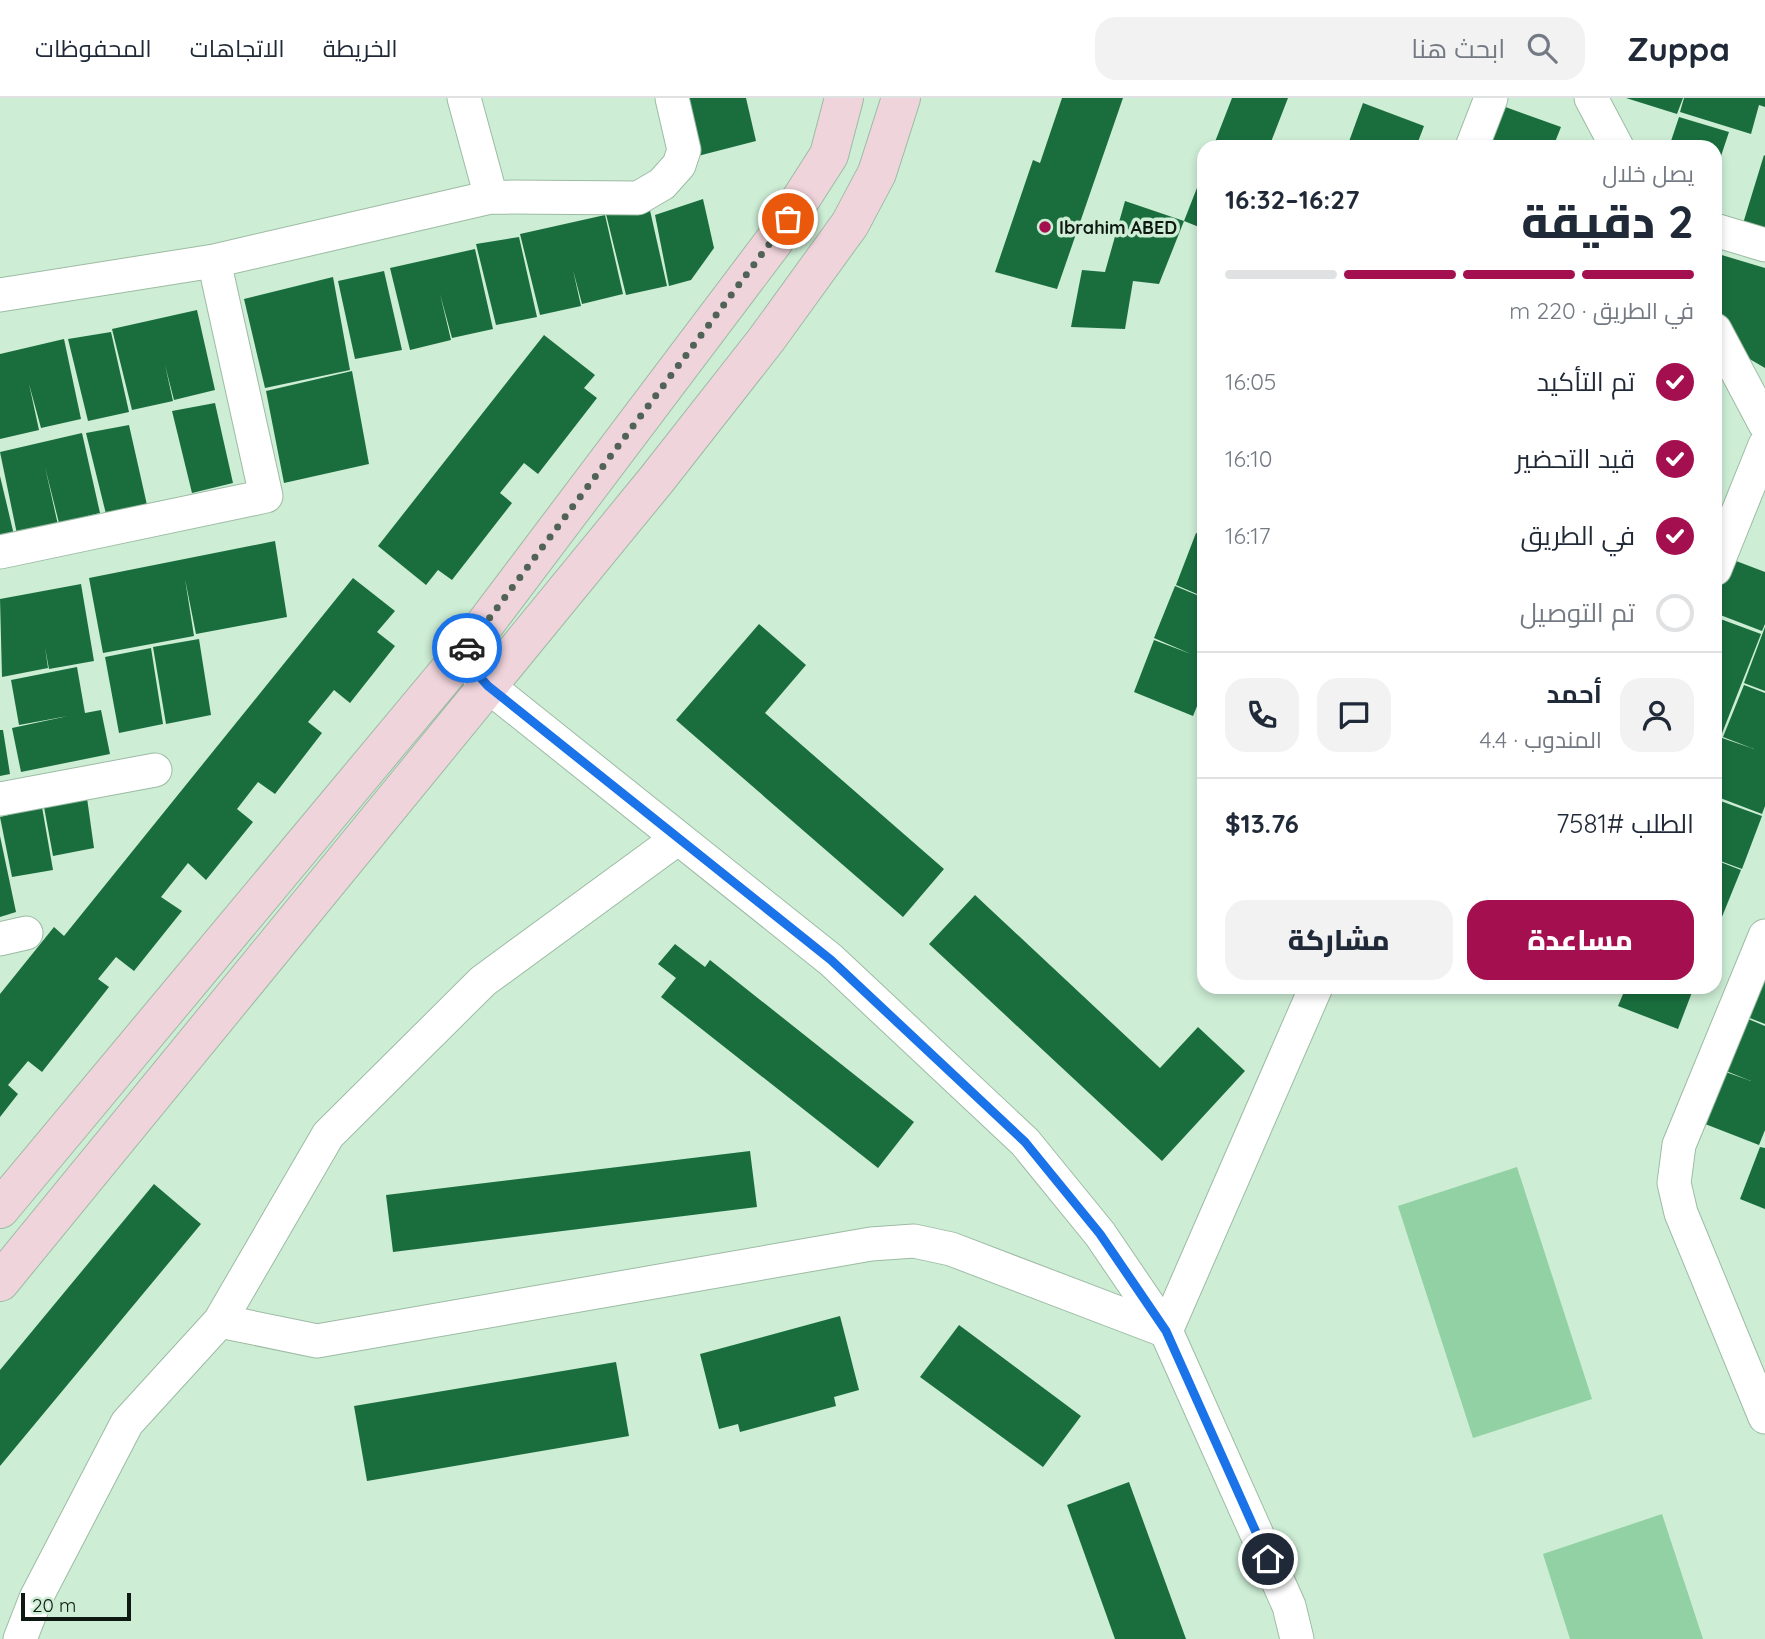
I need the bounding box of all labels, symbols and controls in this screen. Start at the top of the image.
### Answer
search box [1095,17,1585,80]
text: Zuppa [1627,28,1730,69]
icon: search [1523,29,1561,67]
text: ابحث هنا [1411,32,1505,65]
text: المحفوظات [35,33,152,63]
text: الاتجاهات [190,33,285,63]
text: الخريطة [323,33,398,63]
text: يصل خلال [1602,159,1694,188]
text: 16:27–16:32 [1225,183,1359,216]
pin [758,189,818,249]
text: 2 دقيقة [1521,192,1694,250]
icon: bag [769,200,807,238]
place label: Ibrahim ABED [1059,216,1177,239]
marker: Ibrahim ABED [1037,219,1053,235]
text: في الطريق · 220 m [1509,296,1694,325]
icon: check [1656,363,1694,401]
text: تم التأكيد [1537,365,1635,398]
text: 16:05 [1225,367,1276,396]
icon: check [1656,440,1694,478]
text: قيد التحضير [1515,442,1635,475]
text: 16:10 [1225,444,1272,473]
icon: check [1656,517,1694,555]
text: في الطريق [1521,519,1635,552]
text: 16:17 [1225,521,1271,550]
text: تم التوصيل [1520,596,1635,629]
courier [432,613,502,683]
icon: car [448,629,486,667]
text: أحمد [1546,677,1602,710]
button: phone [1225,678,1299,752]
button: chat [1317,678,1391,752]
button: person [1620,678,1694,752]
text: المندوب · 4.4 [1479,725,1602,754]
text: $13.76 [1225,807,1299,840]
text: الطلب #7581 [1556,807,1694,840]
button: مشاركة [1225,900,1453,980]
button: مساعدة [1467,900,1694,980]
pin [1238,1529,1298,1589]
icon: home [1249,1540,1287,1578]
scale bar [21,1590,131,1622]
text: 20 m [32,1593,76,1617]

